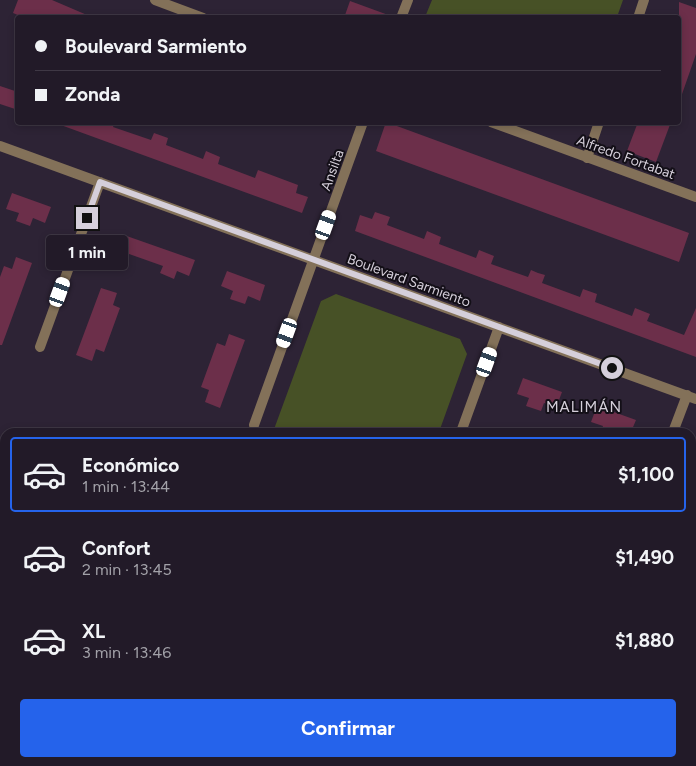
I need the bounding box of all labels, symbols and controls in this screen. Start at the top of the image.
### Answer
text: Boulevard Sarmiento [65,35,247,58]
text: Zonda [65,83,120,106]
street label: Alfredo Fortabat [574,132,677,183]
street label: Ansilta [317,147,348,193]
route end [76,207,98,229]
car [313,208,338,242]
callout: 1 min [46,236,128,270]
text: 1 min [68,243,106,262]
street label: Boulevard Sarmiento [345,250,473,311]
car [47,275,72,309]
car [274,316,299,350]
car [474,345,499,379]
route start [601,357,623,379]
district label: MALIMÁN [546,398,622,416]
icon: car [22,452,67,497]
text: Económico [82,454,179,477]
text: $1,100 [618,463,674,486]
text: 1 min · 13:44 [82,477,170,496]
icon: car [22,535,67,580]
text: Confort [82,537,151,560]
text: $1,490 [615,546,674,569]
text: 2 min · 13:45 [82,560,172,579]
icon: car [22,618,67,663]
text: XL [82,620,105,643]
text: $1,880 [615,629,674,652]
text: 3 min · 13:46 [82,643,171,662]
button: Confirmar [20,699,676,757]

